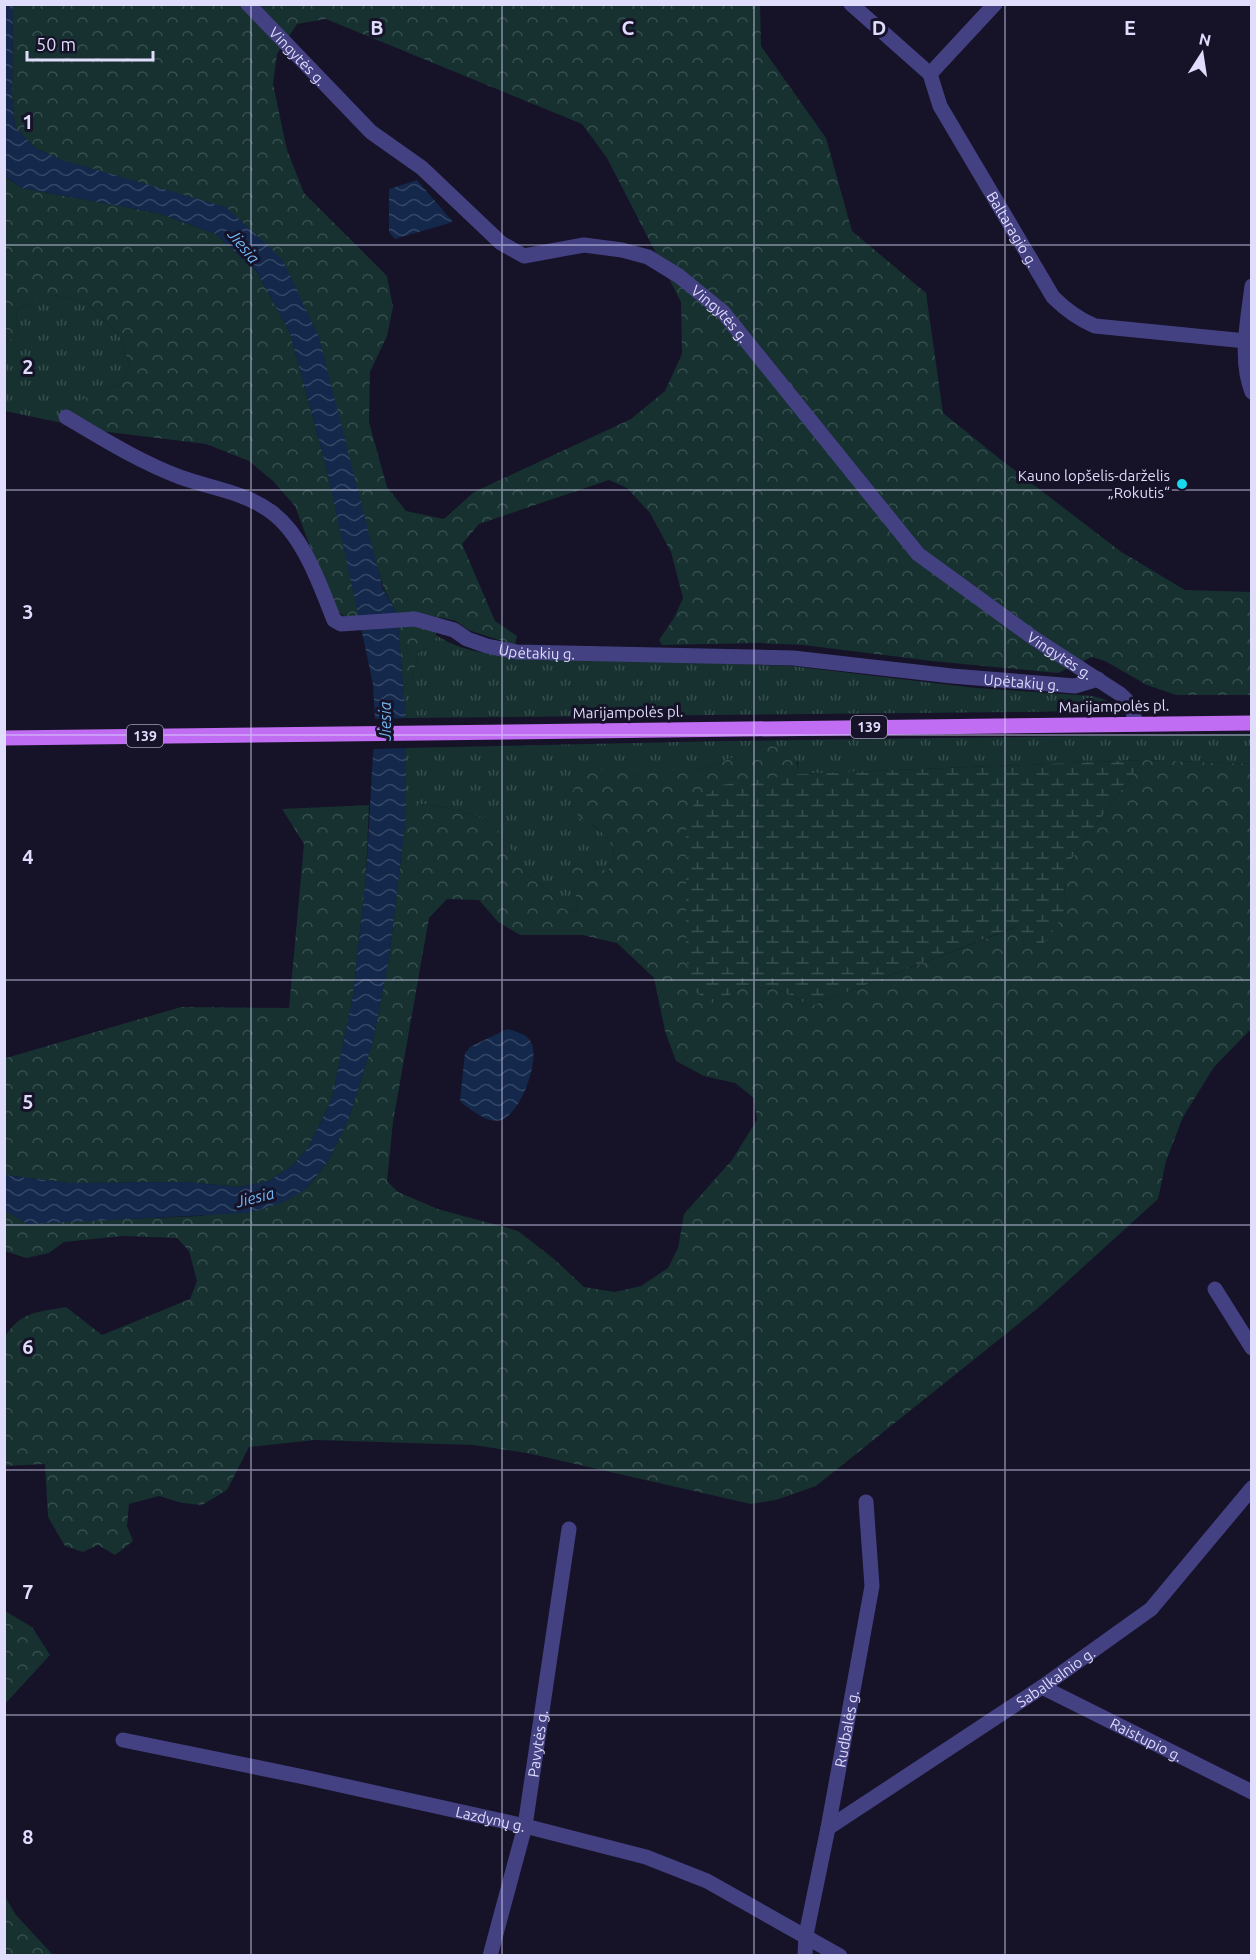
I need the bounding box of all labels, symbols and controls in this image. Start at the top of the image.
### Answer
text: B [370,16,384,39]
text: C [622,16,635,39]
text: D [872,16,886,39]
text: E [1124,16,1136,39]
street label: Vingytės g. [266,23,330,89]
scale bar [27,24,153,62]
north arrow [1172,24,1232,84]
text: N [1197,29,1213,49]
text: 50 m [36,34,76,54]
text: 1 [22,110,34,133]
street label: Baltaragio g. [984,188,1042,270]
water label: Jiesia [224,225,264,267]
street label: Vingytės g. [688,281,753,346]
text: 2 [22,355,34,378]
place label: Kauno lopšelis-darželis „Rokutis“ [1018,467,1170,501]
marker: Kauno lopšelis-darželis „Rokutis“ [1175,477,1189,491]
text: 3 [22,600,34,623]
street label: Vingytės g. [1024,628,1096,683]
street label: Upėtakių g. [497,640,575,662]
street label: Upėtakių g. [983,670,1060,693]
street label: Marijampolės pl. [1059,697,1169,715]
water label: Jiesia [376,701,394,741]
street label: Marijampolės pl. [573,703,683,721]
road number: 139 [851,716,887,738]
road number: 139 [127,725,163,747]
text: 4 [22,845,34,868]
text: 5 [22,1090,34,1113]
water label: Jiesia [233,1183,276,1211]
text: 6 [22,1335,34,1358]
text: 7 [22,1580,34,1603]
street label: Sabalkalnio g. [1013,1644,1098,1710]
street label: Rudbalės g. [831,1689,861,1769]
street label: Pavytės g. [524,1709,551,1778]
street label: Raistupio g. [1108,1714,1186,1765]
street label: Lazdynų g. [454,1802,527,1834]
text: 8 [22,1825,34,1848]

